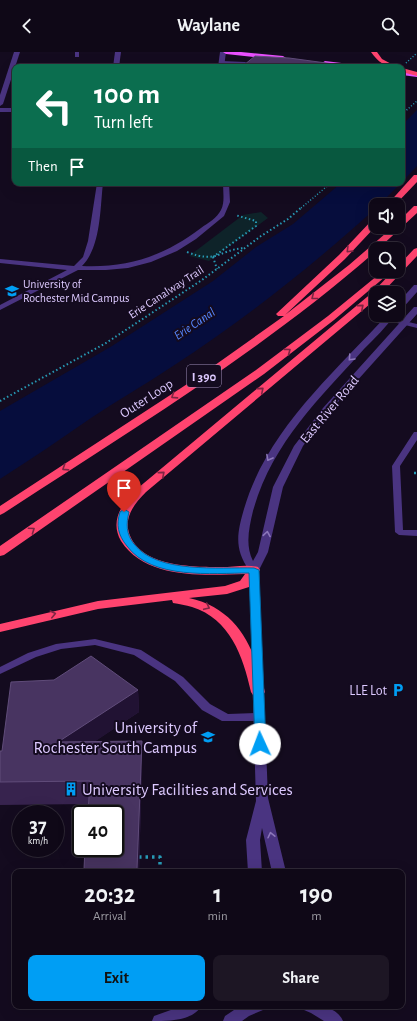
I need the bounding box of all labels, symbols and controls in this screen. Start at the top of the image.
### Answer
icon: back [16,15,38,37]
icon: search [379,15,401,37]
text: Waylane [177,17,240,35]
icon: left [28,80,80,132]
text: 100 m [94,81,160,109]
text: Turn left [94,114,153,132]
icon: arrive [66,156,88,178]
text: Then [28,159,58,174]
map controls [369,198,405,322]
button: sound [369,198,405,234]
button: search [369,242,405,278]
one-way arrow [346,245,354,253]
street label: Erie Canalway Trail [126,263,206,322]
place label: University of Rochester Mid Campus [23,278,130,304]
school or university icon: University of Rochester Mid Campus [4,283,20,299]
button: layers [369,286,405,322]
one-way arrow [312,293,319,300]
one-way arrow [356,304,363,311]
water label: Erie Canal [172,306,218,343]
one-way arrow [284,349,291,356]
one-way arrow [349,353,356,361]
road number: I 390 [187,365,221,387]
street label: East River Road [298,373,362,446]
street label: Outer Loop [118,377,176,421]
one-way arrow [256,387,264,394]
one-way arrow [171,392,178,399]
one-way arrow [267,454,274,462]
one-way arrow [63,463,70,470]
pin [107,471,141,512]
one-way arrow [157,471,164,478]
icon: arrive [113,477,135,499]
one-way arrow [28,527,35,534]
one-way arrow [262,531,271,537]
one-way arrow [203,603,210,611]
one-way arrow [50,611,57,619]
parking icon: LLE Lot [390,682,406,698]
place label: LLE Lot [349,684,388,698]
place label: University of Rochester South Campus [33,719,198,756]
position arrow [239,723,281,765]
school or university icon: University of Rochester South Campus [200,729,216,745]
building icon: University Facilities and Services [63,781,79,797]
place label: University Facilities and Services [82,781,293,799]
speed limit sign: 40 [72,805,124,857]
text: 37 [29,816,47,836]
one-way arrow [267,832,275,838]
text: km/h [28,836,48,846]
text: 20:32 [84,883,135,907]
text: 1 [213,883,222,907]
text: 190 [300,883,333,907]
text: Arrival [93,910,126,923]
text: min [207,910,228,923]
text: m [311,910,322,923]
button: Exit [28,955,205,1001]
button: Share [213,955,389,1001]

